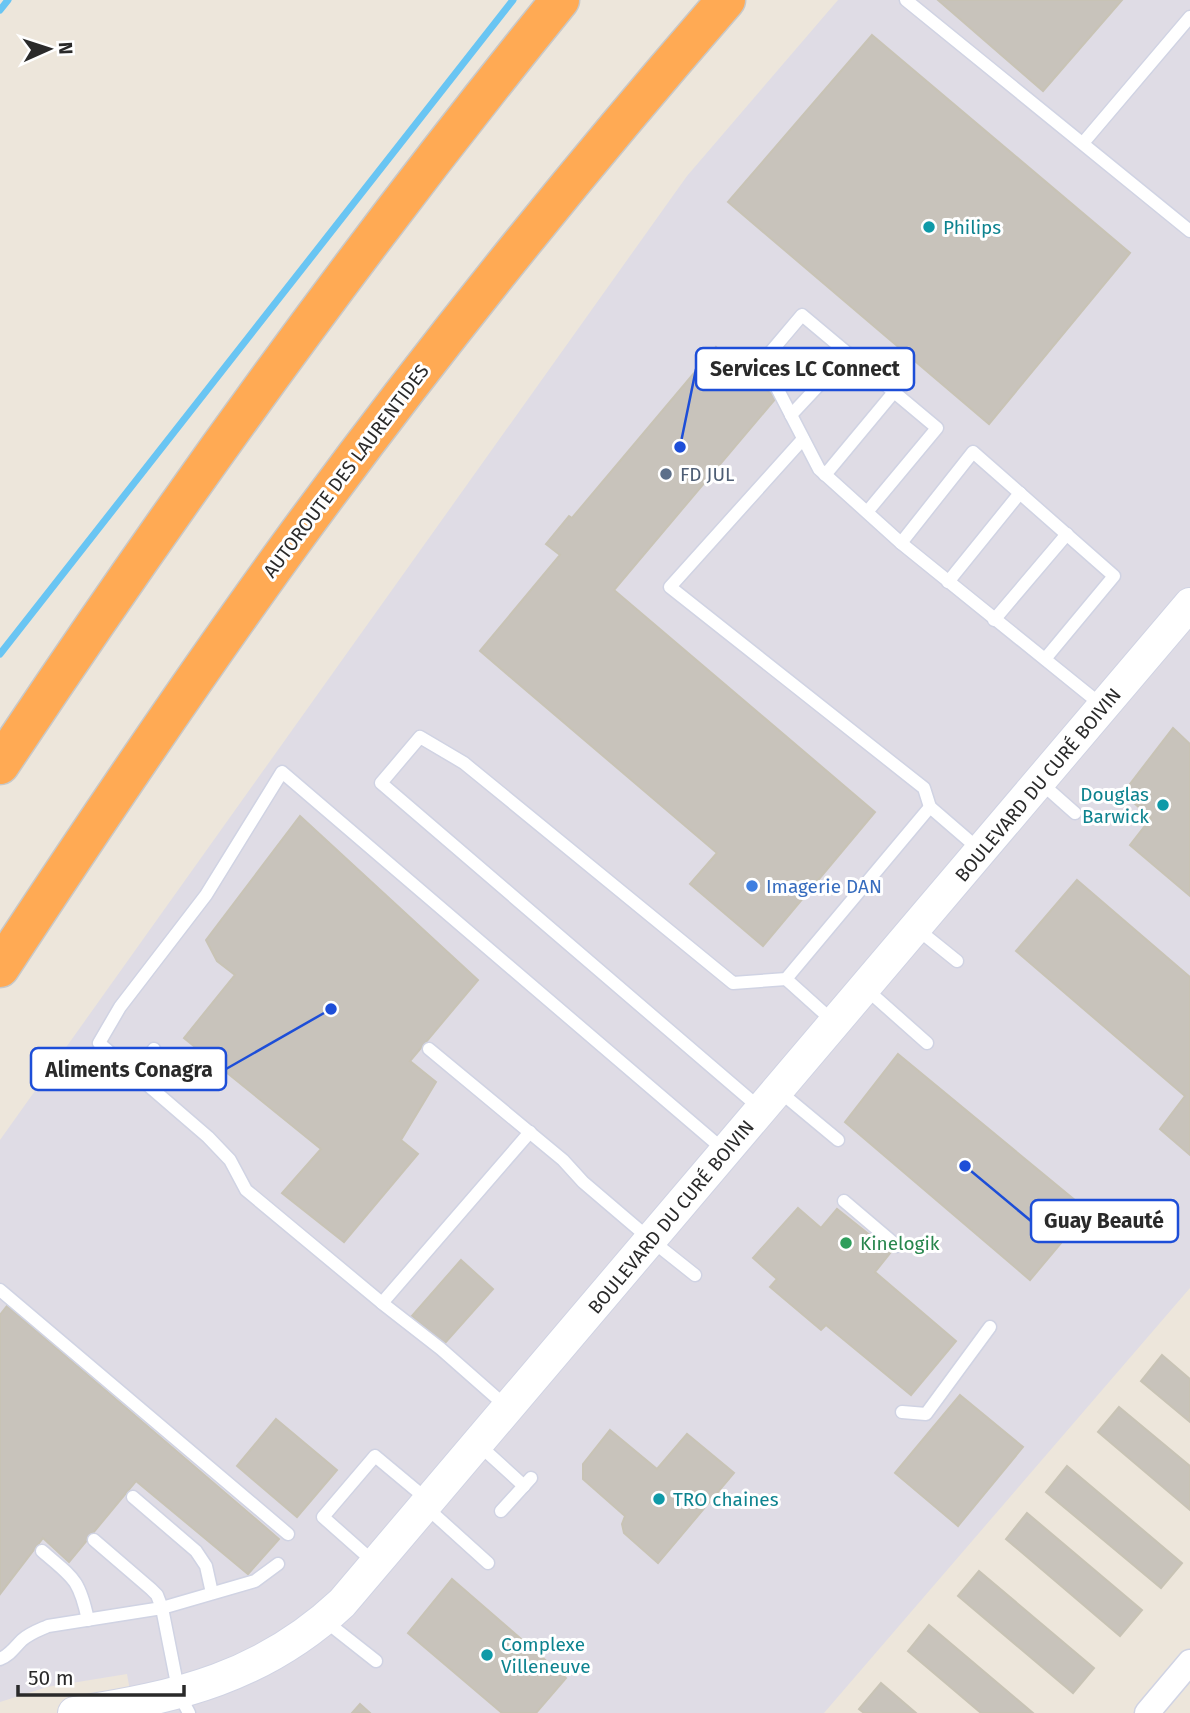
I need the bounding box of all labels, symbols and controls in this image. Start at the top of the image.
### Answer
north arrow [14,14,84,84]
text: N [54,41,77,55]
place label: Philips [943,216,1001,239]
marker: Philips [921,219,937,235]
callout: Services LC Connect [696,348,914,390]
text: Services LC Connect [710,356,901,382]
street label: AUTOROUTE DES LAURENTIDES [258,360,434,582]
place label: FD JUL [680,463,735,486]
marker: FD JUL [658,466,674,482]
street label: BOULEVARD DU CURÉ BOIVIN [950,683,1126,887]
place label: Douglas Barwick [1080,783,1149,828]
marker: Douglas Barwick [1155,797,1171,813]
place label: Imagerie DAN [766,875,882,898]
marker: Imagerie DAN [744,878,760,894]
callout: Aliments Conagra [31,1048,226,1090]
text: Aliments Conagra [44,1057,213,1083]
street label: BOULEVARD DU CURÉ BOIVIN [583,1115,759,1319]
callout: Guay Beauté [1031,1200,1178,1242]
text: Guay Beauté [1044,1208,1164,1234]
place label: Kinelogik [860,1232,940,1255]
marker: Kinelogik [838,1235,854,1251]
place label: TRO chaines [673,1488,779,1511]
marker: TRO chaines [651,1491,667,1507]
place label: Complexe Villeneuve [501,1633,591,1678]
marker: Complexe Villeneuve [479,1647,495,1663]
scale bar [18,1654,184,1698]
text: 50 m [28,1665,74,1691]

